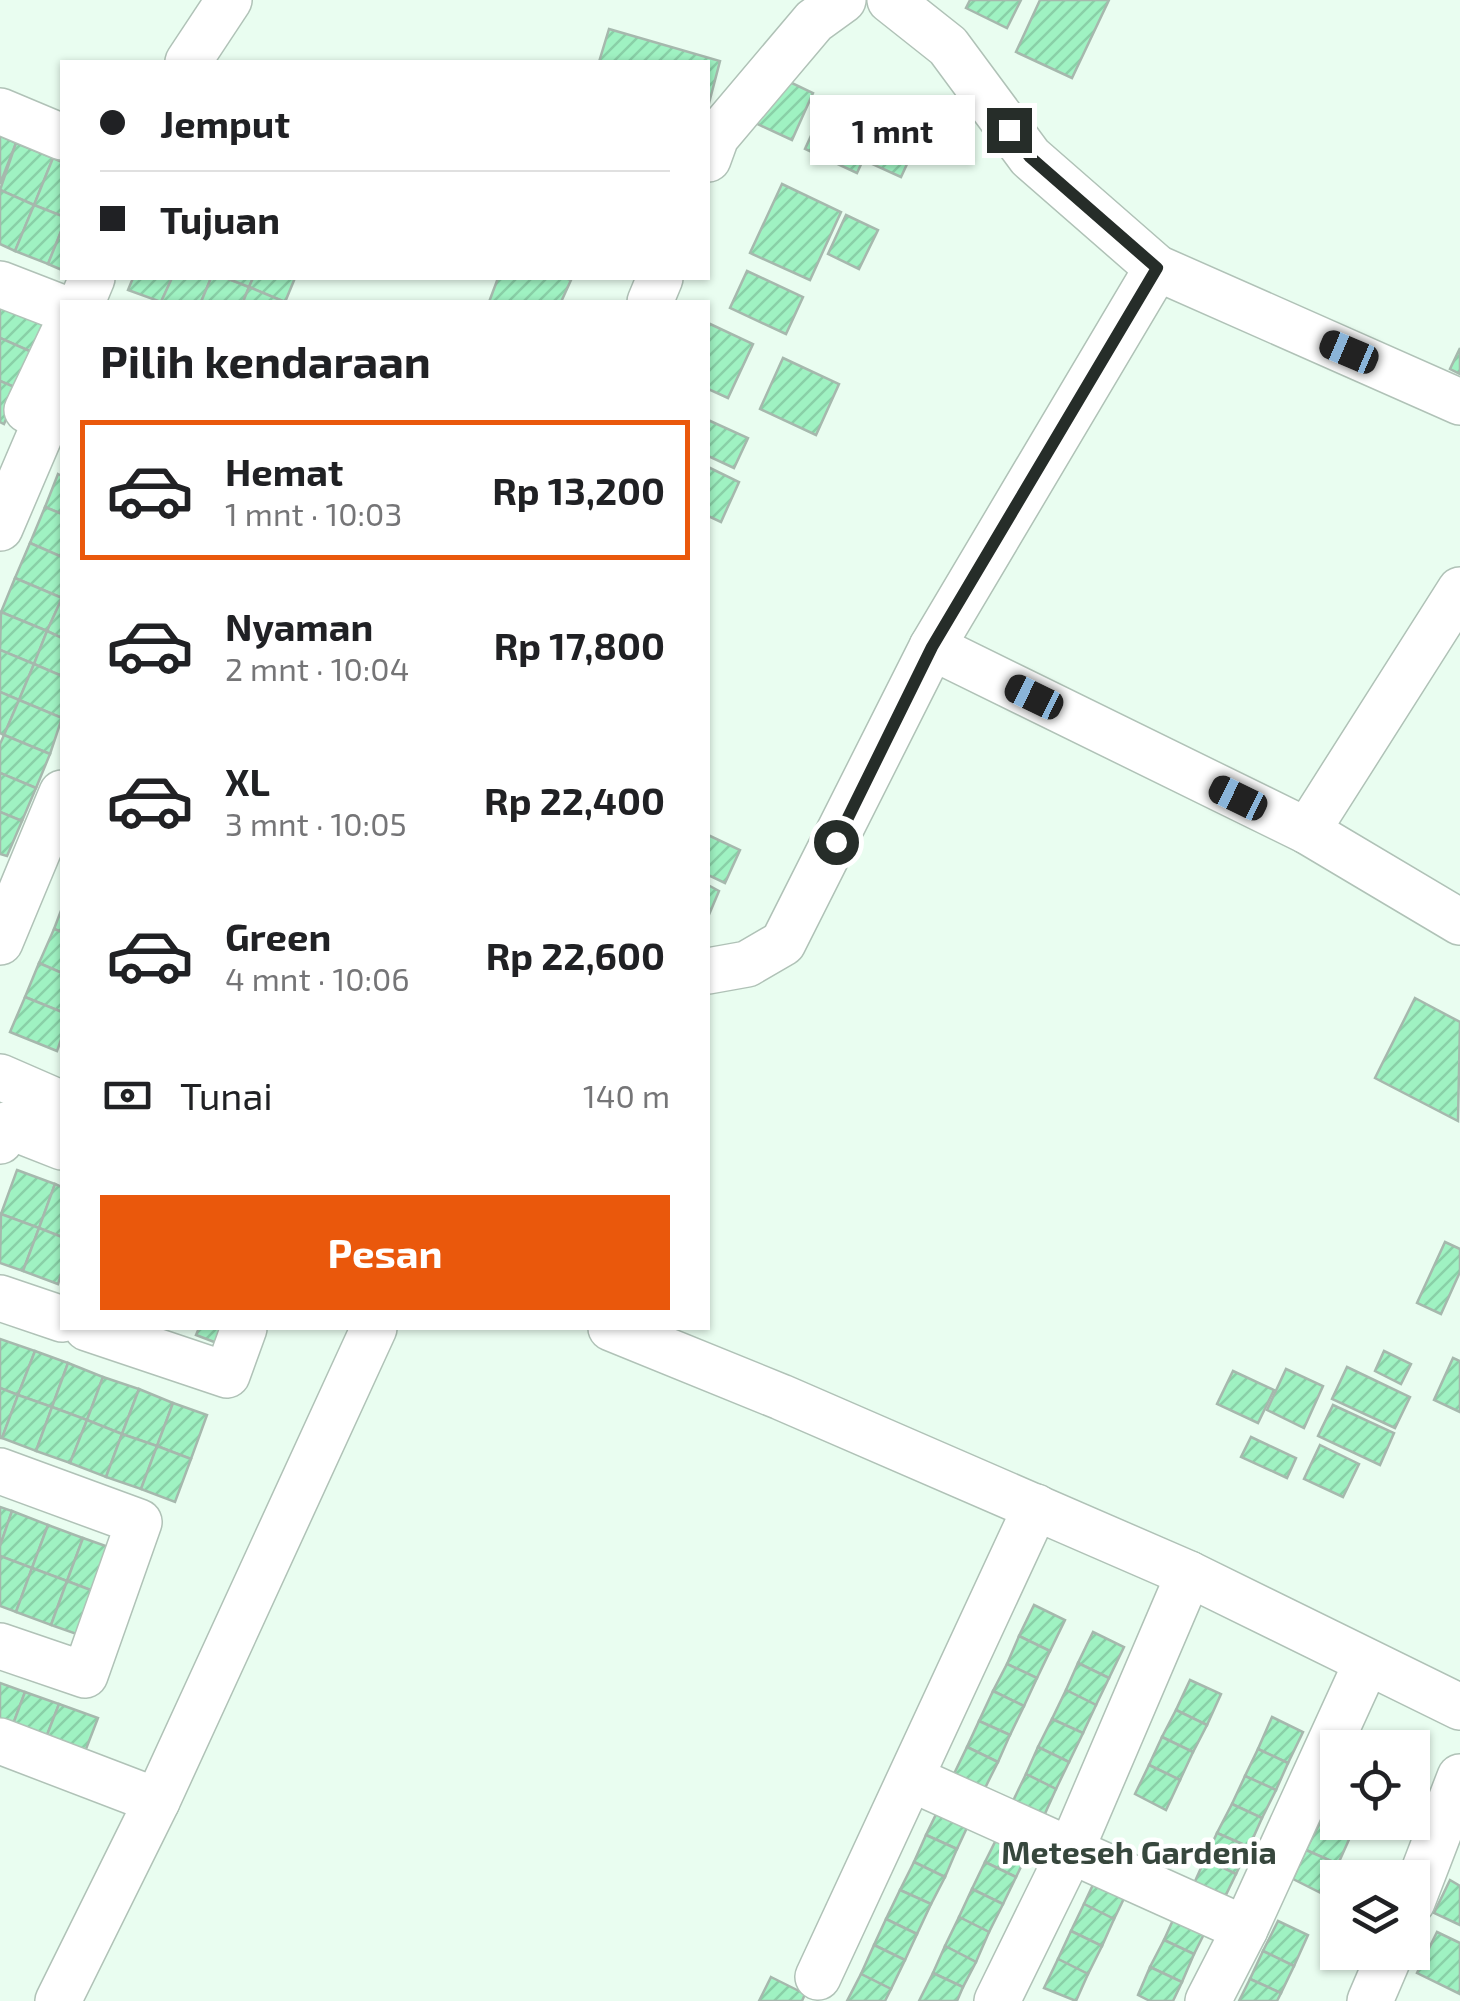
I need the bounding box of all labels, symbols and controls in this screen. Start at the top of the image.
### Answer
callout: 1 mnt [809,95,974,165]
text: Jemput [160,100,290,146]
route end [987,108,1032,153]
text: 1 mnt [852,111,933,149]
text: Tujuan [160,196,280,242]
car [1316,326,1382,378]
text: Pilih kendaraan [100,333,431,387]
icon: car [105,445,195,535]
text: Hemat [225,448,343,494]
text: Rp 13,200 [492,467,665,513]
text: 1 mnt · 10:03 [225,494,402,532]
icon: car [105,600,195,690]
text: Nyaman [225,603,373,649]
text: Rp 17,800 [494,622,665,668]
text: 2 mnt · 10:04 [225,649,409,687]
car [1000,670,1068,724]
icon: car [105,755,195,845]
text: XL [225,758,270,804]
car [1204,771,1272,825]
text: Rp 22,400 [484,777,665,823]
text: 3 mnt · 10:05 [225,804,407,842]
route start [814,820,859,865]
icon: car [105,910,195,1000]
text: Green [225,913,331,959]
text: Rp 22,600 [486,932,665,978]
text: 4 mnt · 10:06 [225,959,410,997]
icon: cash [100,1068,155,1123]
text: Tunai [180,1072,273,1118]
text: 140 m [583,1076,670,1114]
button: Pesan [100,1195,670,1310]
map controls [1320,1730,1430,1970]
button: locate [1320,1730,1430,1840]
district label: Meteseh Gardenia [1001,1832,1277,1870]
button: layers [1320,1860,1430,1970]

